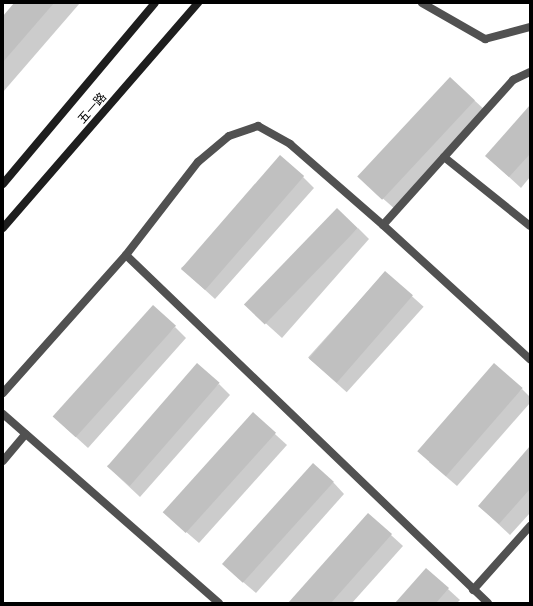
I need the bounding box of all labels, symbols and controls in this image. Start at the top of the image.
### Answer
street label: 五一路 [75,90,109,126]

